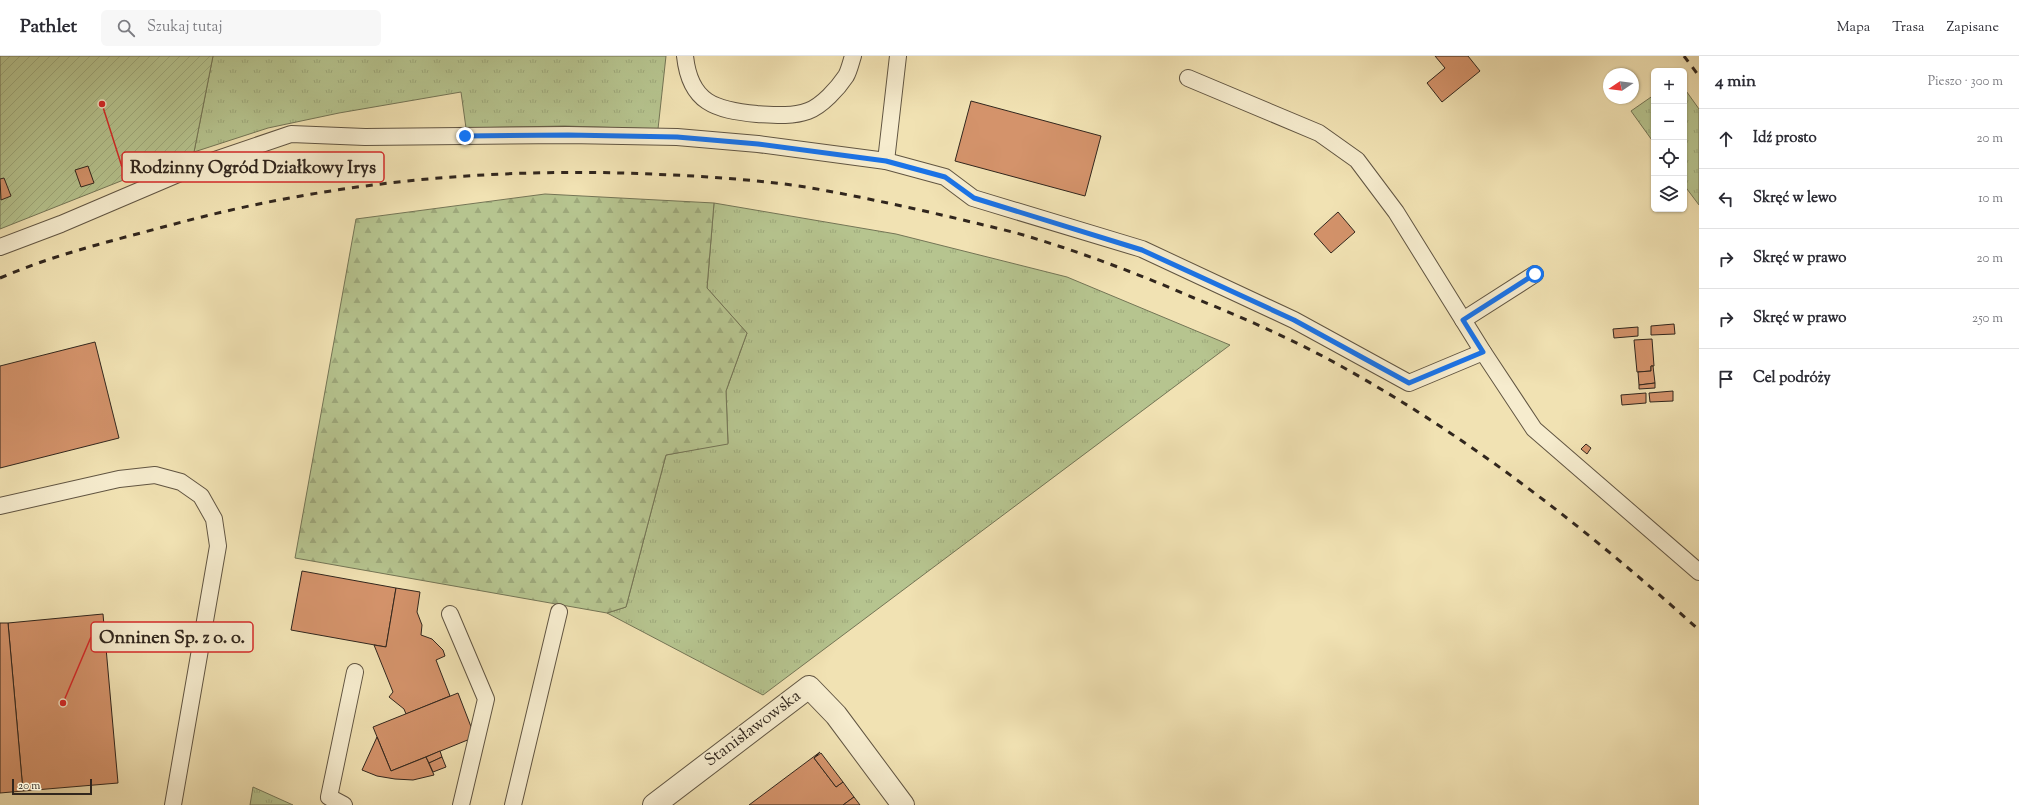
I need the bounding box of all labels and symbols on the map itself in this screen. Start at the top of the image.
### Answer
north arrow [1603,68,1639,104]
route end [456,127,474,145]
callout: Rodzinny Ogród Działkowy Irys [122,152,384,182]
text: Rodzinny Ogród Działkowy Irys [130,156,376,182]
route start [1526,265,1544,283]
callout: Onninen Sp. z o. o. [91,622,253,652]
text: Onninen Sp. z o. o. [99,626,245,652]
street label: Stanisławowska [700,685,806,773]
scale bar [12,777,92,796]

